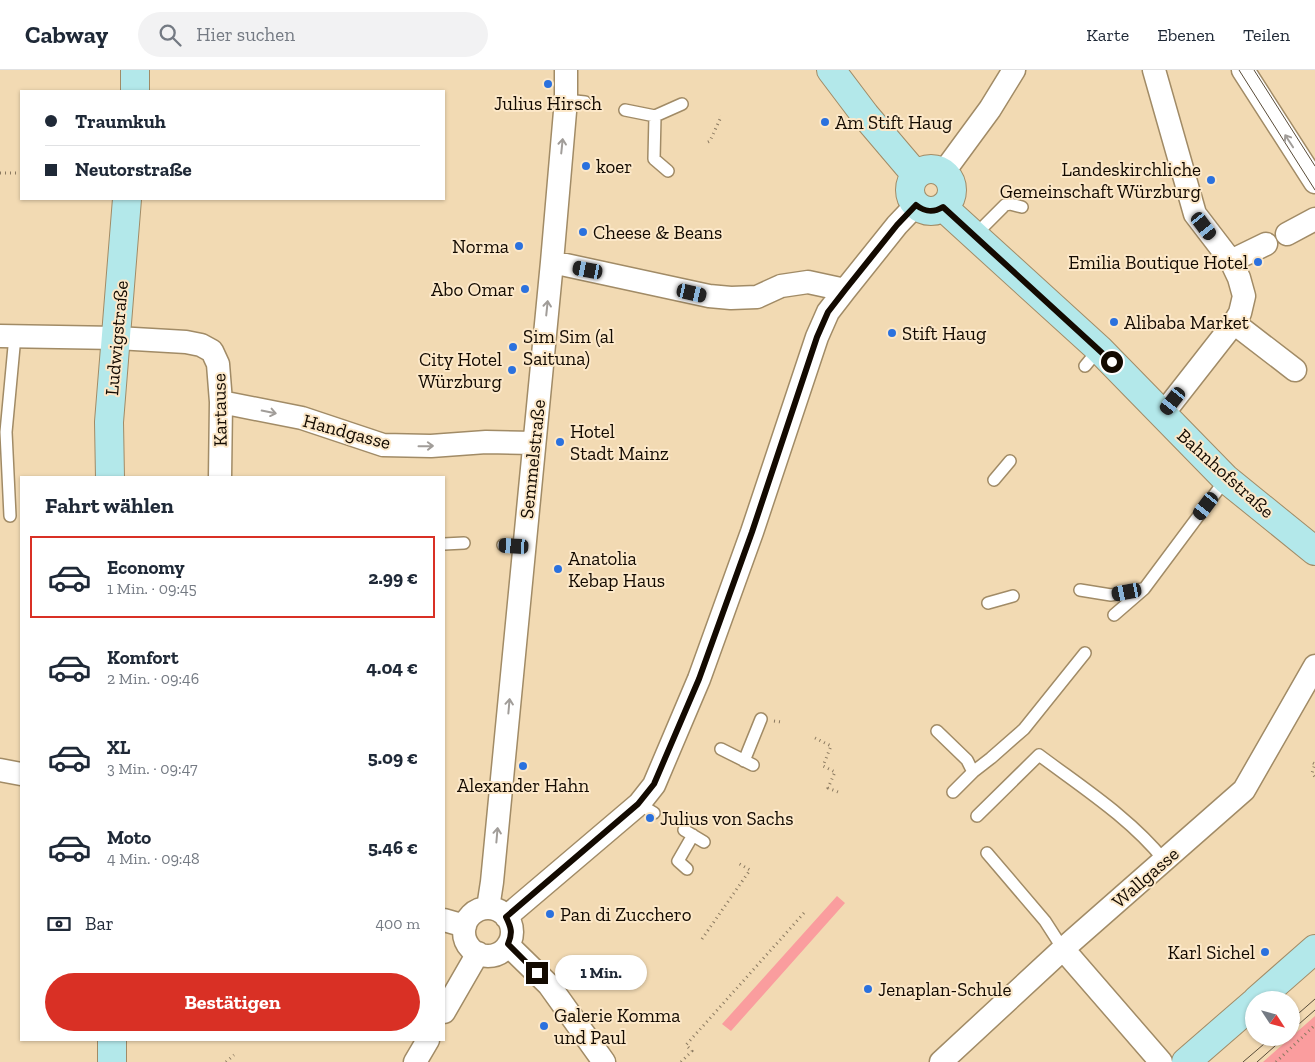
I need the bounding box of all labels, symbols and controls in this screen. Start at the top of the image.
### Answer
search box [138,12,488,57]
text: Cabway [25,20,108,49]
icon: search [156,21,184,49]
text: Hier suchen [196,23,295,46]
text: Karte [1086,24,1129,46]
text: Ebenen [1157,24,1215,46]
text: Teilen [1243,24,1290,46]
marker: Julius Hirsch [542,78,554,90]
place label: Julius Hirsch [494,92,602,115]
text: Traumkuh [75,110,166,133]
place label: Am Stift Haug [835,111,953,134]
marker: Am Stift Haug [819,116,831,128]
one-way arrow [1283,134,1293,148]
one-way arrow [557,138,567,154]
place label: koer [596,155,632,178]
text: Neutorstraße [75,158,192,181]
place label: Landeskirchliche Gemeinschaft Würzburg [1000,158,1202,203]
marker: koer [580,160,592,172]
marker: Landeskirchliche Gemeinschaft Würzburg [1205,174,1217,186]
car [1188,210,1219,242]
place label: Cheese & Beans [593,221,722,244]
marker: Cheese & Beans [577,226,589,238]
place label: Norma [452,235,509,258]
marker: Norma [513,240,525,252]
place label: Emilia Boutique Hotel [1068,251,1248,274]
marker: Emilia Boutique Hotel [1252,256,1264,268]
car [571,260,604,280]
place label: Abo Omar [431,278,515,301]
street label: Ludwigstraße [100,280,133,396]
car [675,282,708,304]
marker: Abo Omar [519,283,531,295]
one-way arrow [543,300,552,316]
place label: Alibaba Market [1124,311,1249,334]
marker: Alibaba Market [1108,316,1120,328]
place label: Stift Haug [902,322,987,345]
place label: Sim Sim (al Saituna) [523,325,614,370]
marker: Stift Haug [886,327,898,339]
marker: Sim Sim (al Saituna) [507,341,519,353]
place label: City Hotel Würzburg [418,348,503,393]
route start [1101,351,1123,373]
marker: City Hotel Würzburg [506,364,518,376]
street label: Kartause [207,373,232,447]
car [1157,385,1188,417]
street label: Semmelstraße [515,398,550,520]
one-way arrow [260,407,276,417]
street label: Handgasse [301,409,393,454]
place label: Hotel Stadt Mainz [570,420,669,465]
street label: Bahnhofstraße [1172,424,1279,523]
marker: Hotel Stadt Mainz [554,436,566,448]
one-way arrow [418,441,434,451]
car [1190,490,1221,522]
text: Fahrt wählen [45,492,174,519]
car [498,538,529,554]
place label: Anatolia Kebap Haus [568,547,665,592]
icon: car [47,555,92,600]
text: Economy [107,556,185,579]
marker: Anatolia Kebap Haus [552,563,564,575]
text: 2.99 € [368,566,418,589]
text: 1 Min. · 09:45 [107,579,197,598]
car [1110,582,1143,602]
icon: car [47,645,92,690]
text: Komfort [107,646,179,669]
text: 4.04 € [366,656,418,679]
text: 2 Min. · 09:46 [107,669,199,688]
one-way arrow [504,698,513,714]
icon: car [47,735,92,780]
text: XL [107,736,130,759]
text: 5.09 € [368,746,418,769]
text: 3 Min. · 09:47 [107,759,198,778]
marker: Alexander Hahn [517,760,529,772]
place label: Alexander Hahn [457,774,589,797]
place label: Julius von Sachs [660,807,794,830]
marker: Julius von Sachs [644,812,656,824]
icon: car [47,825,92,870]
text: Moto [107,826,151,849]
one-way arrow [492,828,501,844]
text: 5.46 € [368,836,418,859]
street label: Wallgasse [1107,842,1184,913]
text: 4 Min. · 09:48 [107,849,200,868]
place label: Pan di Zucchero [560,903,692,926]
marker: Pan di Zucchero [544,908,556,920]
icon: cash [45,910,73,938]
text: Bar [85,912,114,935]
text: 400 m [376,914,420,933]
place label: Karl Sichel [1168,941,1255,964]
marker: Karl Sichel [1259,946,1271,958]
callout: 1 Min. [554,956,647,990]
route end [526,962,548,984]
text: 1 Min. [580,963,622,982]
button: Bestätigen [45,973,420,1031]
place label: Jenaplan-Schule [878,978,1011,1001]
marker: Jenaplan-Schule [862,983,874,995]
north arrow [1245,991,1300,1046]
map controls [1245,991,1300,1046]
place label: Galerie Komma und Paul [554,1004,680,1049]
marker: Galerie Komma und Paul [538,1020,550,1032]

